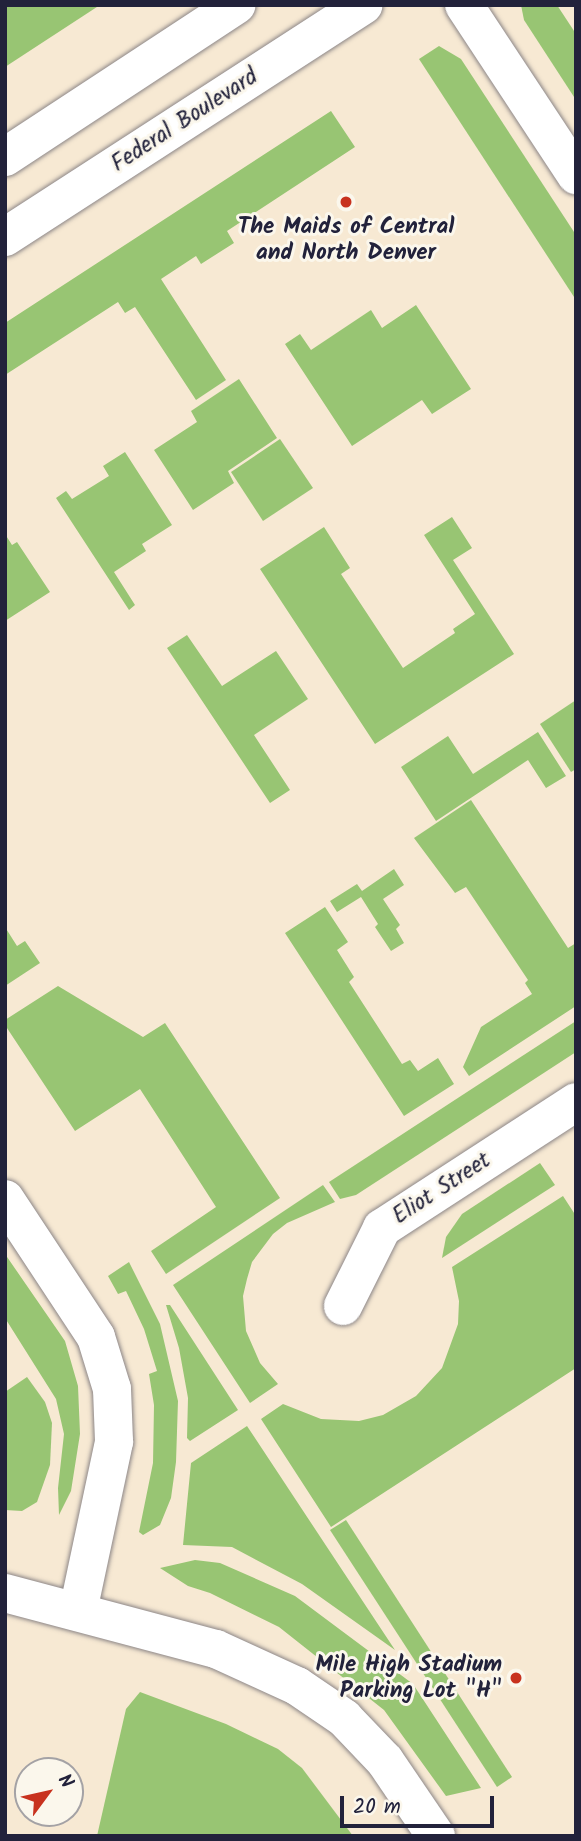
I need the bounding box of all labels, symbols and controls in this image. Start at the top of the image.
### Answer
street label: Federal Boulevard [107,63,263,179]
marker: The Maids of Central and North Denver [338,194,354,210]
place label: The Maids of Central and North Denver [238,213,454,267]
street label: Eliot Street [388,1147,496,1231]
place label: Mile High Stadium Parking Lot "H" [315,1651,502,1705]
marker: Mile High Stadium Parking Lot "H" [508,1670,524,1686]
north arrow [14,1757,84,1827]
text: N [49,1768,81,1795]
scale bar [343,1782,497,1826]
text: 20 m [353,1791,401,1824]

